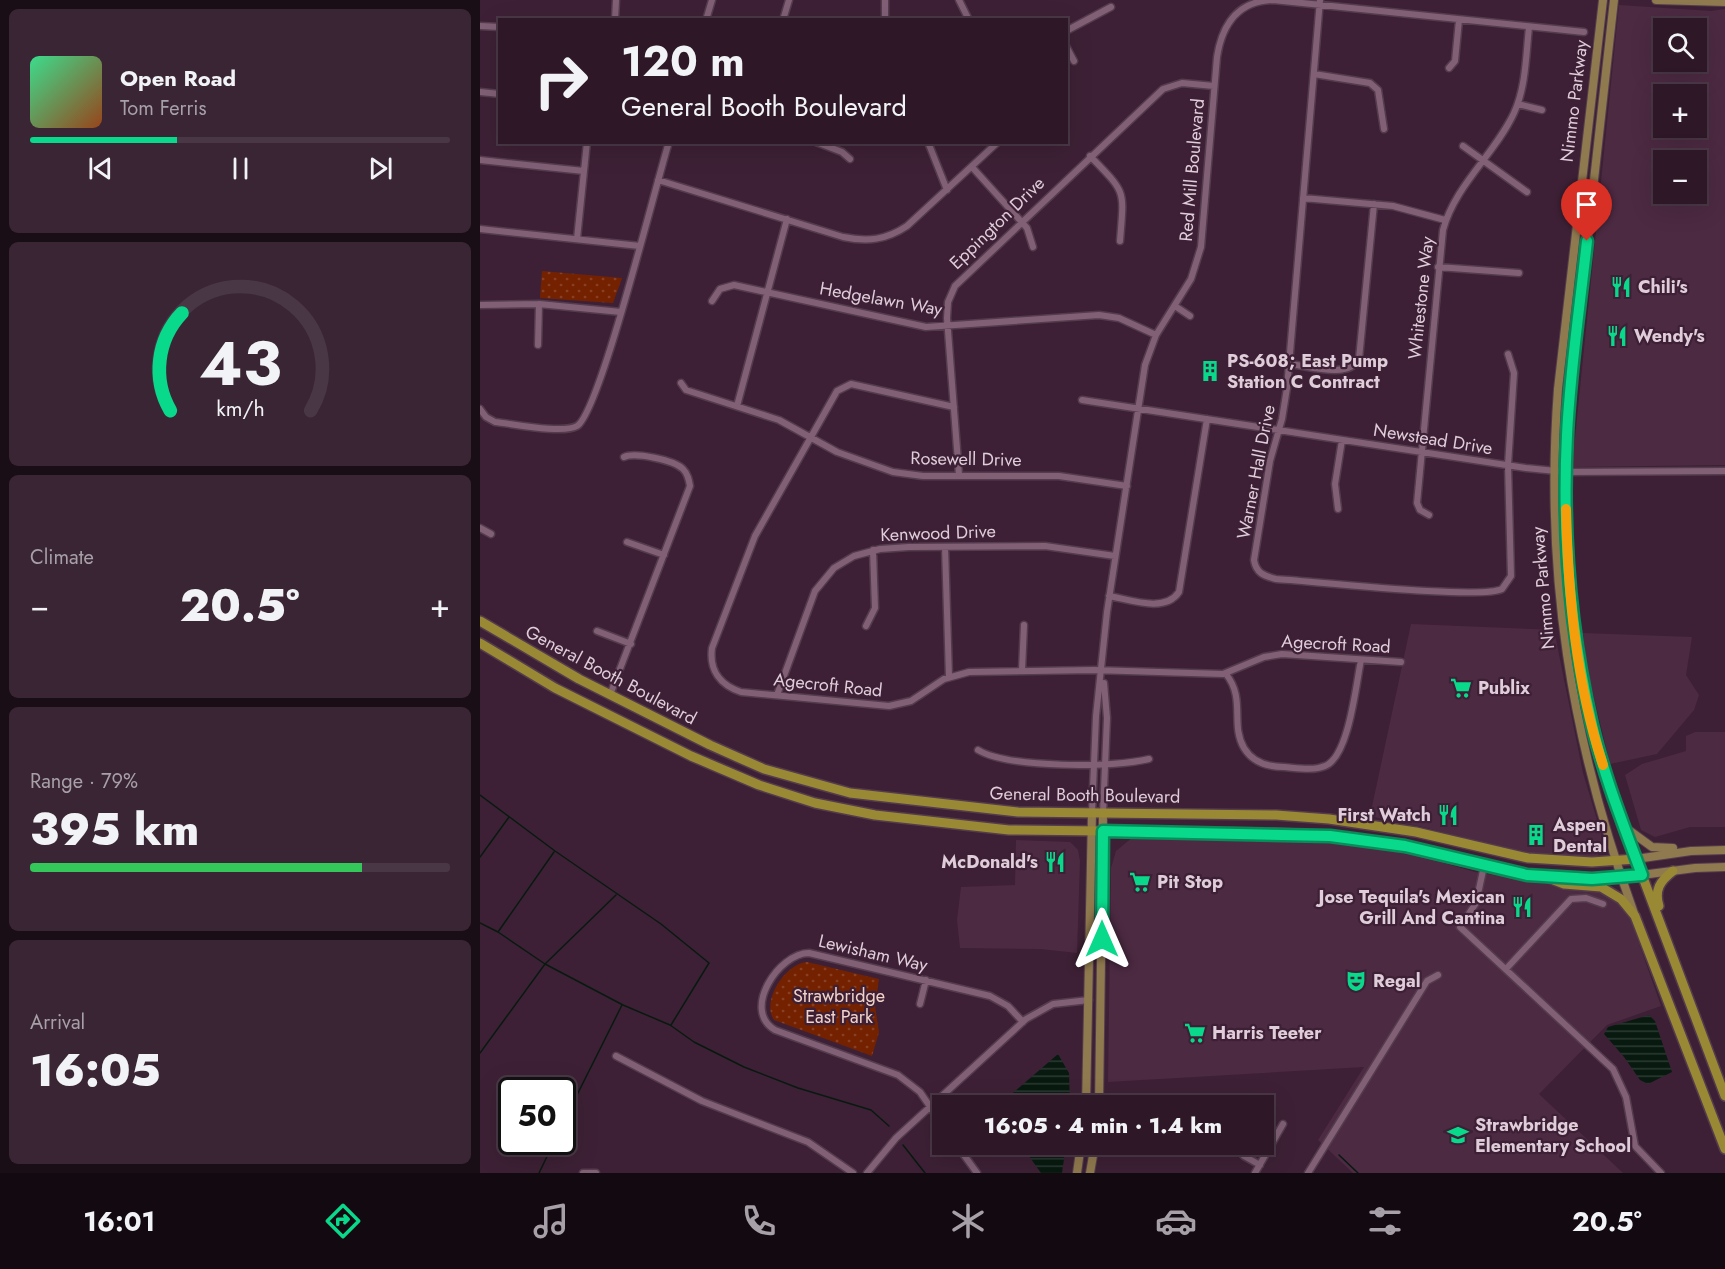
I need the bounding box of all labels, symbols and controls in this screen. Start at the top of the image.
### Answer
map controls [1653,18,1707,204]
button: search [1653,18,1707,72]
text: 120 m [621,31,745,92]
street label: Nimmo Parkway [1554,38,1594,164]
icon: right [522,42,600,120]
text: Open Road [120,62,236,94]
button: + [1653,84,1707,138]
text: General Booth Boulevard [621,87,907,126]
text: Tom Ferris [120,94,207,123]
street label: Red Mill Boulevard [1173,97,1211,243]
button: − [1653,150,1707,204]
icon: previous [84,152,117,185]
icon: pause [224,152,257,185]
icon: next [364,152,397,185]
street label: Eppington Drive [943,171,1051,275]
pin [1561,179,1612,241]
icon: arrive [1570,188,1603,221]
street label: Whitestone Way [1402,235,1440,361]
place label: Chili's [1638,274,1688,300]
street label: Hedgelawn Way [818,275,945,323]
restaurant icon: Chili's [1609,275,1633,299]
text: 43 [199,318,281,408]
place label: Wendy's [1634,323,1705,349]
restaurant icon: Wendy's [1605,324,1629,348]
place label: PS-608; East Pump Station C Contract [1227,348,1388,395]
building icon: PS-608; East Pump Station C Contract [1198,359,1222,383]
text: km/h [216,393,264,424]
street label: Warner Hall Drive [1230,403,1282,541]
street label: Newstead Drive [1372,417,1494,461]
street label: Rosewell Drive [910,445,1022,473]
street label: Kenwood Drive [880,518,996,548]
street label: Nimmo Parkway [1525,526,1561,650]
text: Climate [30,543,94,572]
text: 20.5° [180,573,300,638]
text: − [30,582,49,629]
text: + [430,582,450,629]
street label: General Booth Boulevard [521,619,701,731]
street label: Agecroft Road [1281,628,1391,660]
street label: Agecroft Road [772,666,884,704]
place label: Publix [1478,675,1530,701]
supermarket icon: Publix [1449,676,1473,700]
text: Range · 79% [30,767,138,796]
street label: General Booth Boulevard [989,780,1181,810]
text: 395 km [30,797,199,862]
place label: First Watch [1337,802,1431,828]
restaurant icon: First Watch [1436,803,1460,827]
place label: Aspen Dental [1552,812,1607,859]
building icon: Aspen Dental [1524,823,1548,847]
place label: McDonald's [941,849,1038,875]
restaurant icon: McDonald's [1043,850,1067,874]
place label: Pit Stop [1157,869,1223,895]
supermarket icon: Pit Stop [1128,870,1152,894]
place label: Jose Tequila's Mexican Grill And Cantina [1316,884,1505,931]
restaurant icon: Jose Tequila's Mexican Grill And Cantina [1510,895,1534,919]
position arrow [1070,907,1134,971]
street label: Lewisham Way [816,928,930,978]
place label: Regal [1373,968,1421,994]
theatre icon: Regal [1344,969,1368,993]
park label: Strawbridge East Park [793,983,885,1030]
text: Arrival [30,1008,85,1037]
place label: Harris Teeter [1212,1020,1322,1046]
supermarket icon: Harris Teeter [1183,1021,1207,1045]
text: 16:05 [30,1038,161,1103]
speed limit sign: 50 [498,1077,576,1155]
text: 16:05 · 4 min · 1.4 km [984,1109,1222,1141]
place label: Strawbridge Elementary School [1475,1112,1631,1159]
school or university icon: Strawbridge Elementary School [1446,1123,1470,1147]
icon: directions [322,1200,364,1242]
icon: music [530,1200,572,1242]
icon: phone [738,1200,780,1242]
icon: climate [947,1200,989,1242]
icon: car [1155,1200,1197,1242]
icon: filters [1364,1200,1406,1242]
text: 16:01 [83,1202,155,1241]
text: 20.5° [1572,1202,1642,1241]

